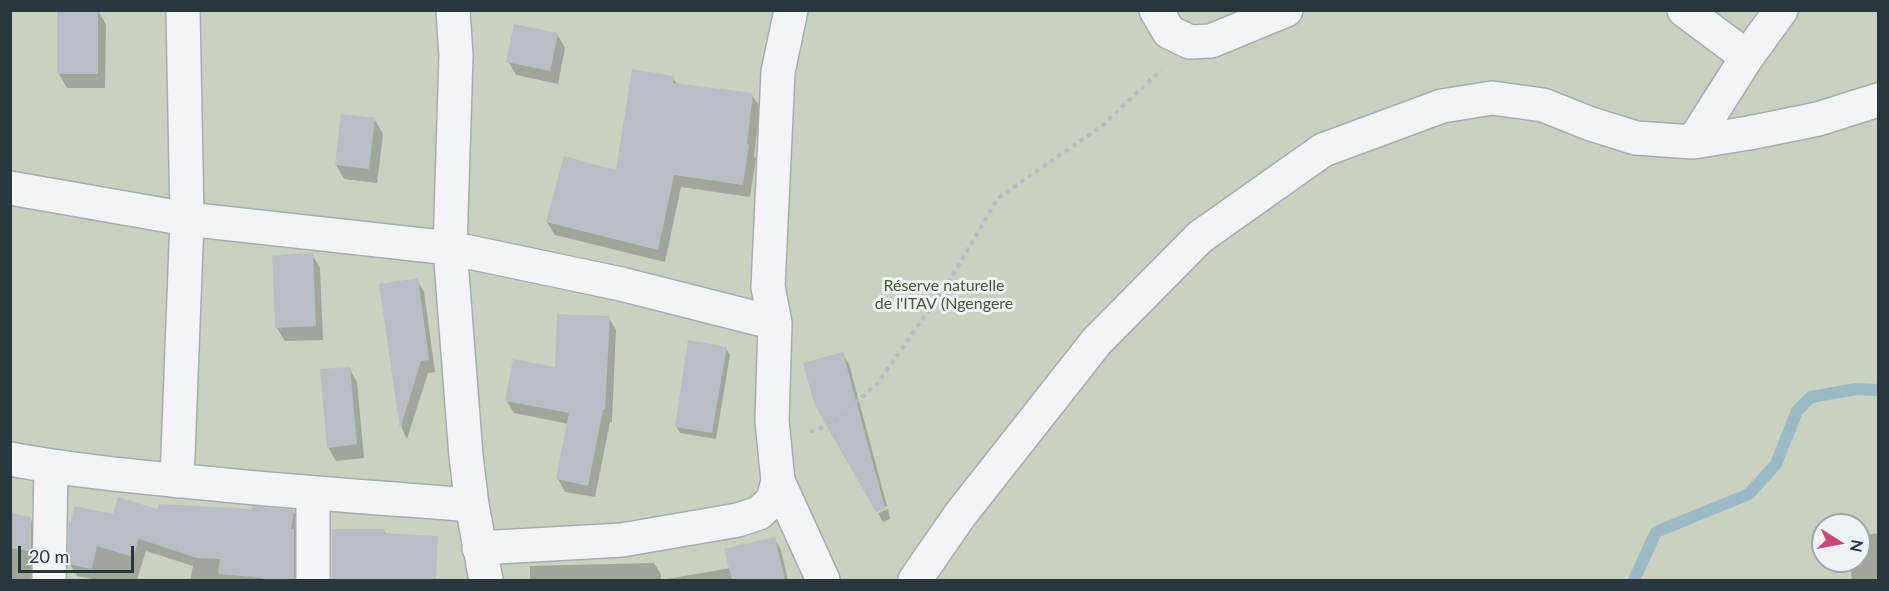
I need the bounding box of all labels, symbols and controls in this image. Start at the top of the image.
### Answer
park label: Réserve naturelle de l'ITAV (Ngengere [875,276,1013,314]
north arrow [1811,513,1871,573]
scale bar [21,534,136,572]
text: N [1847,538,1868,554]
text: 20 m [29,545,69,567]

